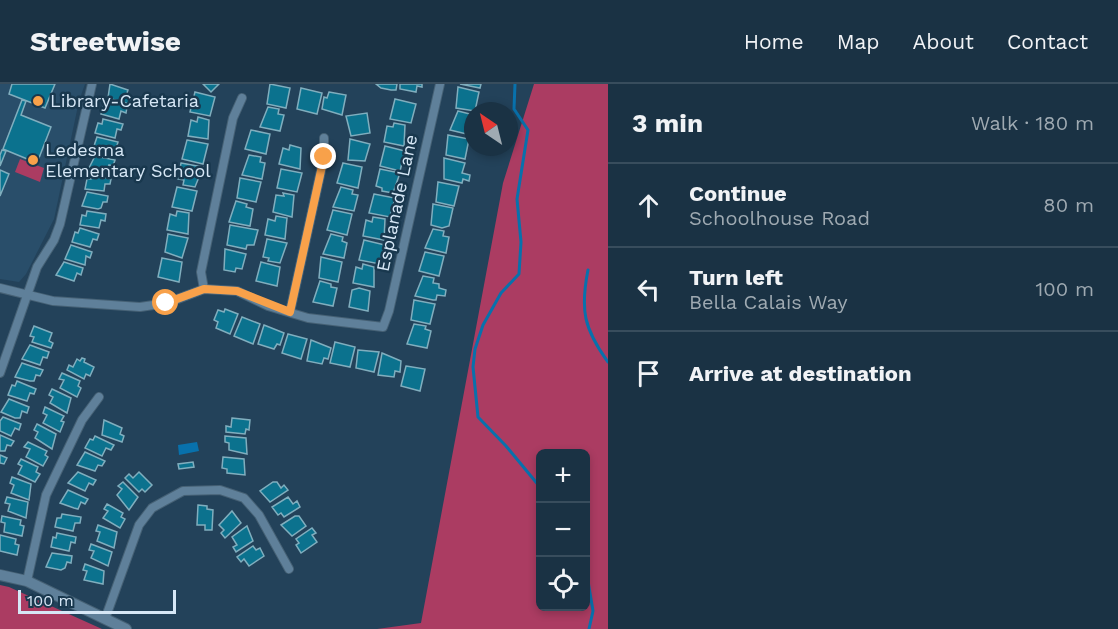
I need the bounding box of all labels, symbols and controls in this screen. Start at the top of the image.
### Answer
text: Streetwise [30,25,181,58]
text: Home [744,29,804,54]
text: Map [837,29,880,54]
text: About [913,29,974,54]
text: Contact [1007,29,1088,54]
place label: Library-Cafetaria [50,90,199,111]
marker: Library-Cafetaria [31,94,45,108]
north arrow [464,102,518,156]
text: 3 min [632,108,703,138]
text: Walk · 180 m [971,111,1094,135]
street label: Esplanade Lane [372,132,421,273]
place label: Ledesma Elementary School [45,139,211,181]
route end [310,143,336,169]
marker: Ledesma Elementary School [26,153,40,167]
text: Continue [689,181,787,206]
icon: ahead [632,189,665,222]
text: 80 m [1043,193,1094,217]
text: Schoolhouse Road [689,206,870,230]
text: Turn left [689,265,783,290]
icon: left [632,273,665,306]
text: 100 m [1035,277,1094,301]
route start [152,289,178,315]
text: Bella Calais Way [689,290,848,314]
icon: arrive [632,357,665,390]
text: Arrive at destination [689,361,912,386]
map controls [536,449,590,611]
button: + [536,449,590,503]
button: − [536,503,590,557]
button: locate [536,557,590,611]
scale bar [18,587,176,614]
text: 100 m [27,591,74,610]

